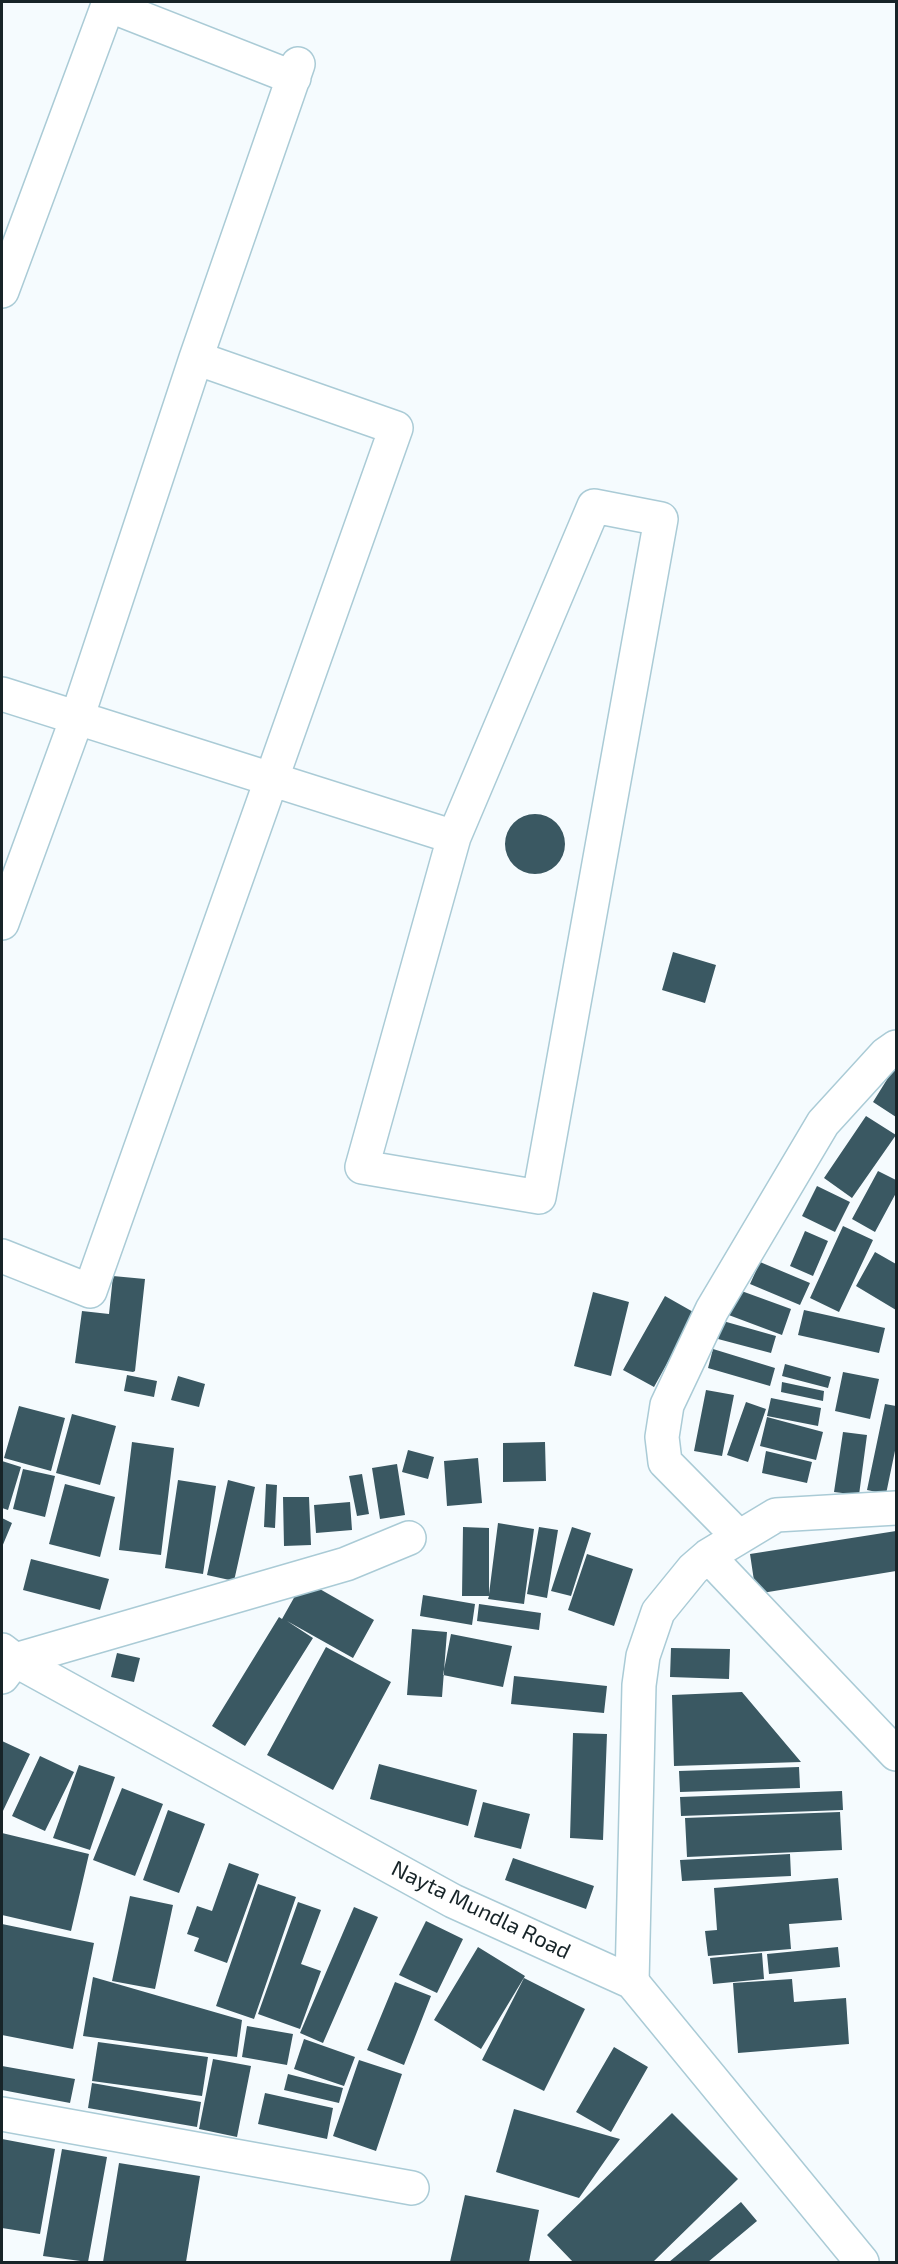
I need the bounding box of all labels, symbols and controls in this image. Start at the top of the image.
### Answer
street label: Nayta Mundla Road [387,1855,575,1965]

